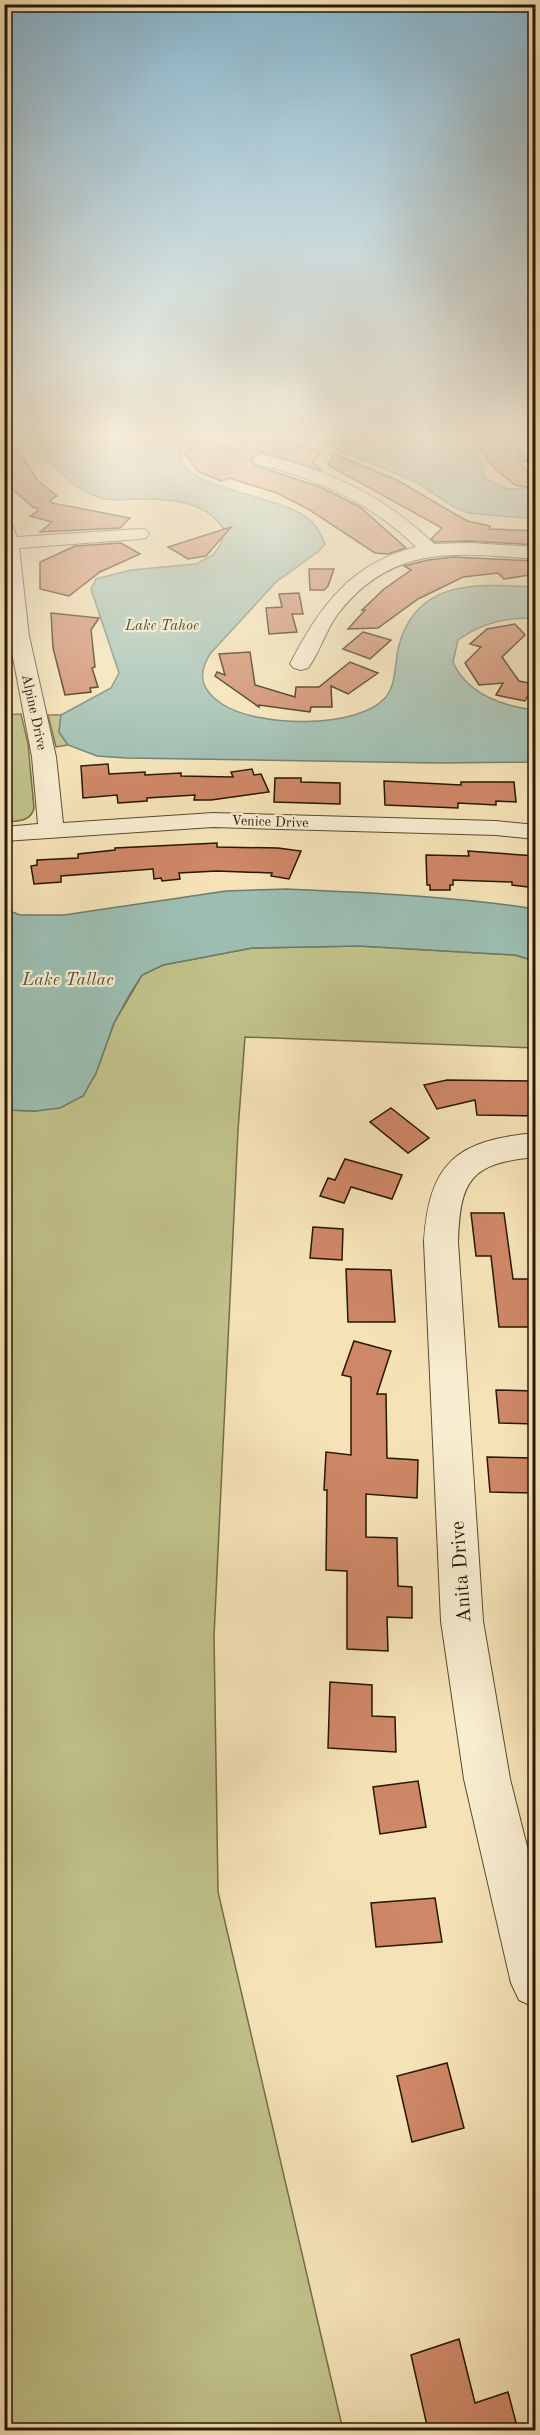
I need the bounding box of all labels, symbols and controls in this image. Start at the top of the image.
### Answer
water label: Lake Tahoe [124,619,199,634]
street label: Alpine Drive [19,673,49,751]
street label: Venice Drive [231,814,309,830]
water label: Lake Tallac [21,971,114,989]
street label: Anita Drive [448,1520,476,1623]

